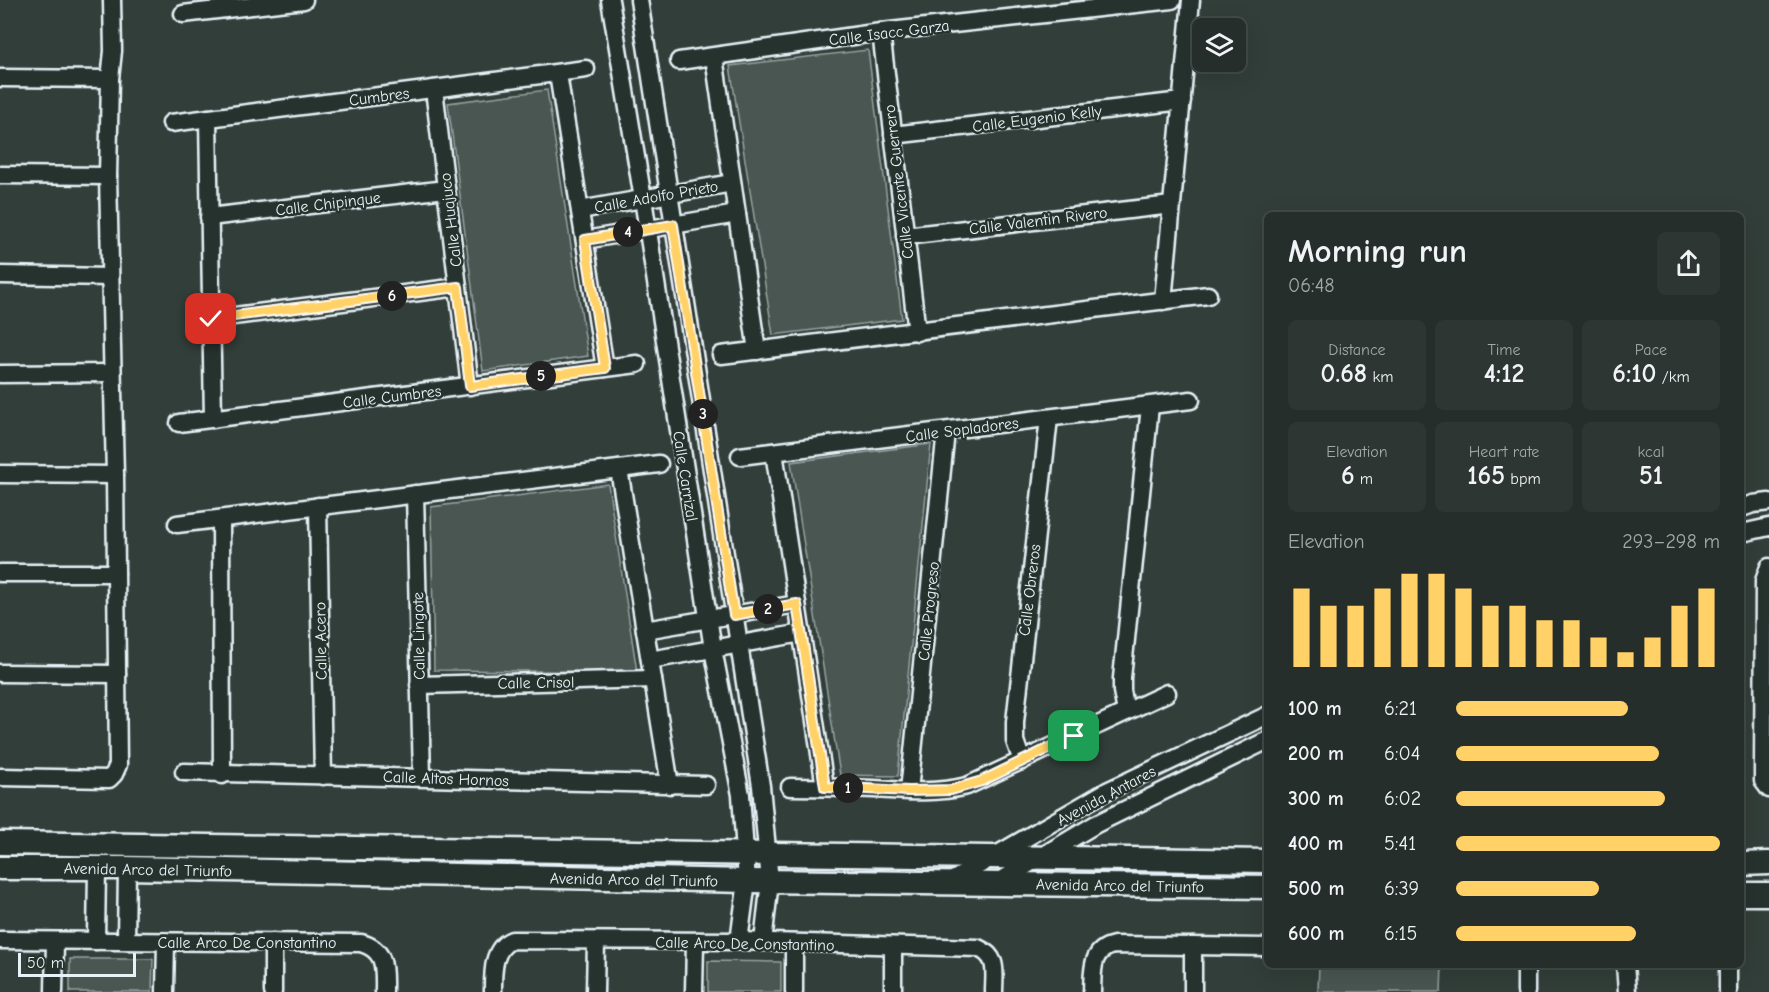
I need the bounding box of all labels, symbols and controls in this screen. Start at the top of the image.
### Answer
street label: Calle Isacc Garza [828,17,950,49]
map controls [1192,18,1246,72]
button: layers [1192,18,1246,72]
street label: Cumbres [348,84,411,110]
street label: Calle Eugenio Kelly [971,102,1104,136]
street label: Calle Vicente Guerrero [881,104,917,260]
street label: Calle Huajuco [436,172,466,268]
street label: Calle Adolfo Prieto [593,177,720,217]
street label: Calle Chipinque [274,189,382,219]
street label: Calle Valentin Rivero [968,204,1108,238]
pin: 4 [613,217,643,247]
text: 4 [624,223,632,241]
text: Morning run [1288,232,1467,270]
button: share [1657,232,1720,295]
text: 06:48 [1288,274,1335,297]
pin: 6 [377,281,407,311]
text: 6 [388,287,396,305]
pin [185,293,236,344]
icon: check [194,302,227,335]
text: Distance [1328,341,1386,359]
text: Time [1487,341,1521,359]
text: Pace [1635,341,1667,359]
text: 0.68 [1321,359,1367,389]
text: 4:12 [1484,359,1524,389]
text: 6:10 [1612,359,1656,389]
pin: 5 [526,361,556,391]
text: 5 [537,367,545,385]
text: km [1367,368,1393,386]
text: /km [1656,368,1690,386]
street label: Calle Cumbres [342,382,443,412]
pin: 3 [688,399,718,429]
text: 3 [699,405,707,423]
street label: Calle Sopladores [905,414,1020,446]
street label: Calle Carrizal [669,430,701,523]
text: Elevation [1326,443,1388,461]
text: Heart rate [1469,443,1539,461]
text: kcal [1638,443,1664,461]
text: 6 [1341,461,1355,491]
text: 165 [1467,461,1505,491]
text: 51 [1639,461,1663,491]
text: m [1355,470,1373,488]
text: bpm [1505,470,1541,488]
text: Elevation [1288,530,1365,553]
text: 293–298 m [1622,530,1720,553]
street label: Calle Obreros [1015,543,1045,637]
street label: Calle Progreso [915,561,943,662]
street label: Calle Lingote [409,592,429,680]
pin: 2 [753,594,783,624]
text: 2 [764,600,772,618]
street label: Calle Acero [311,602,331,680]
street label: Calle Crisol [497,673,575,693]
text: 100 m [1288,697,1342,720]
text: 6:21 [1384,697,1417,720]
pin [1048,710,1099,761]
icon: arrive [1057,719,1090,752]
text: 200 m [1288,742,1344,765]
text: 6:04 [1384,742,1420,765]
street label: Avenida Antares [1054,762,1159,830]
street label: Calle Altos Hornos [383,768,510,790]
pin: 1 [833,773,863,803]
text: 1 [845,779,851,797]
text: 300 m [1288,787,1344,810]
text: 6:02 [1384,787,1421,810]
text: 400 m [1288,832,1343,855]
text: 5:41 [1384,832,1416,855]
street label: Avenida Arco del Triunfo [64,860,232,880]
street label: Avenida Arco del Triunfo [550,870,718,890]
street label: Avenida Arco del Triunfo [1036,876,1204,896]
text: 500 m [1288,877,1345,900]
text: 6:39 [1384,877,1419,900]
text: 600 m [1288,922,1344,945]
text: 6:15 [1384,922,1417,945]
street label: Calle Arco De Constantino [655,933,835,955]
street label: Calle Arco De Constantino [157,934,337,952]
scale bar [18,950,136,978]
text: 50 m [27,954,64,972]

